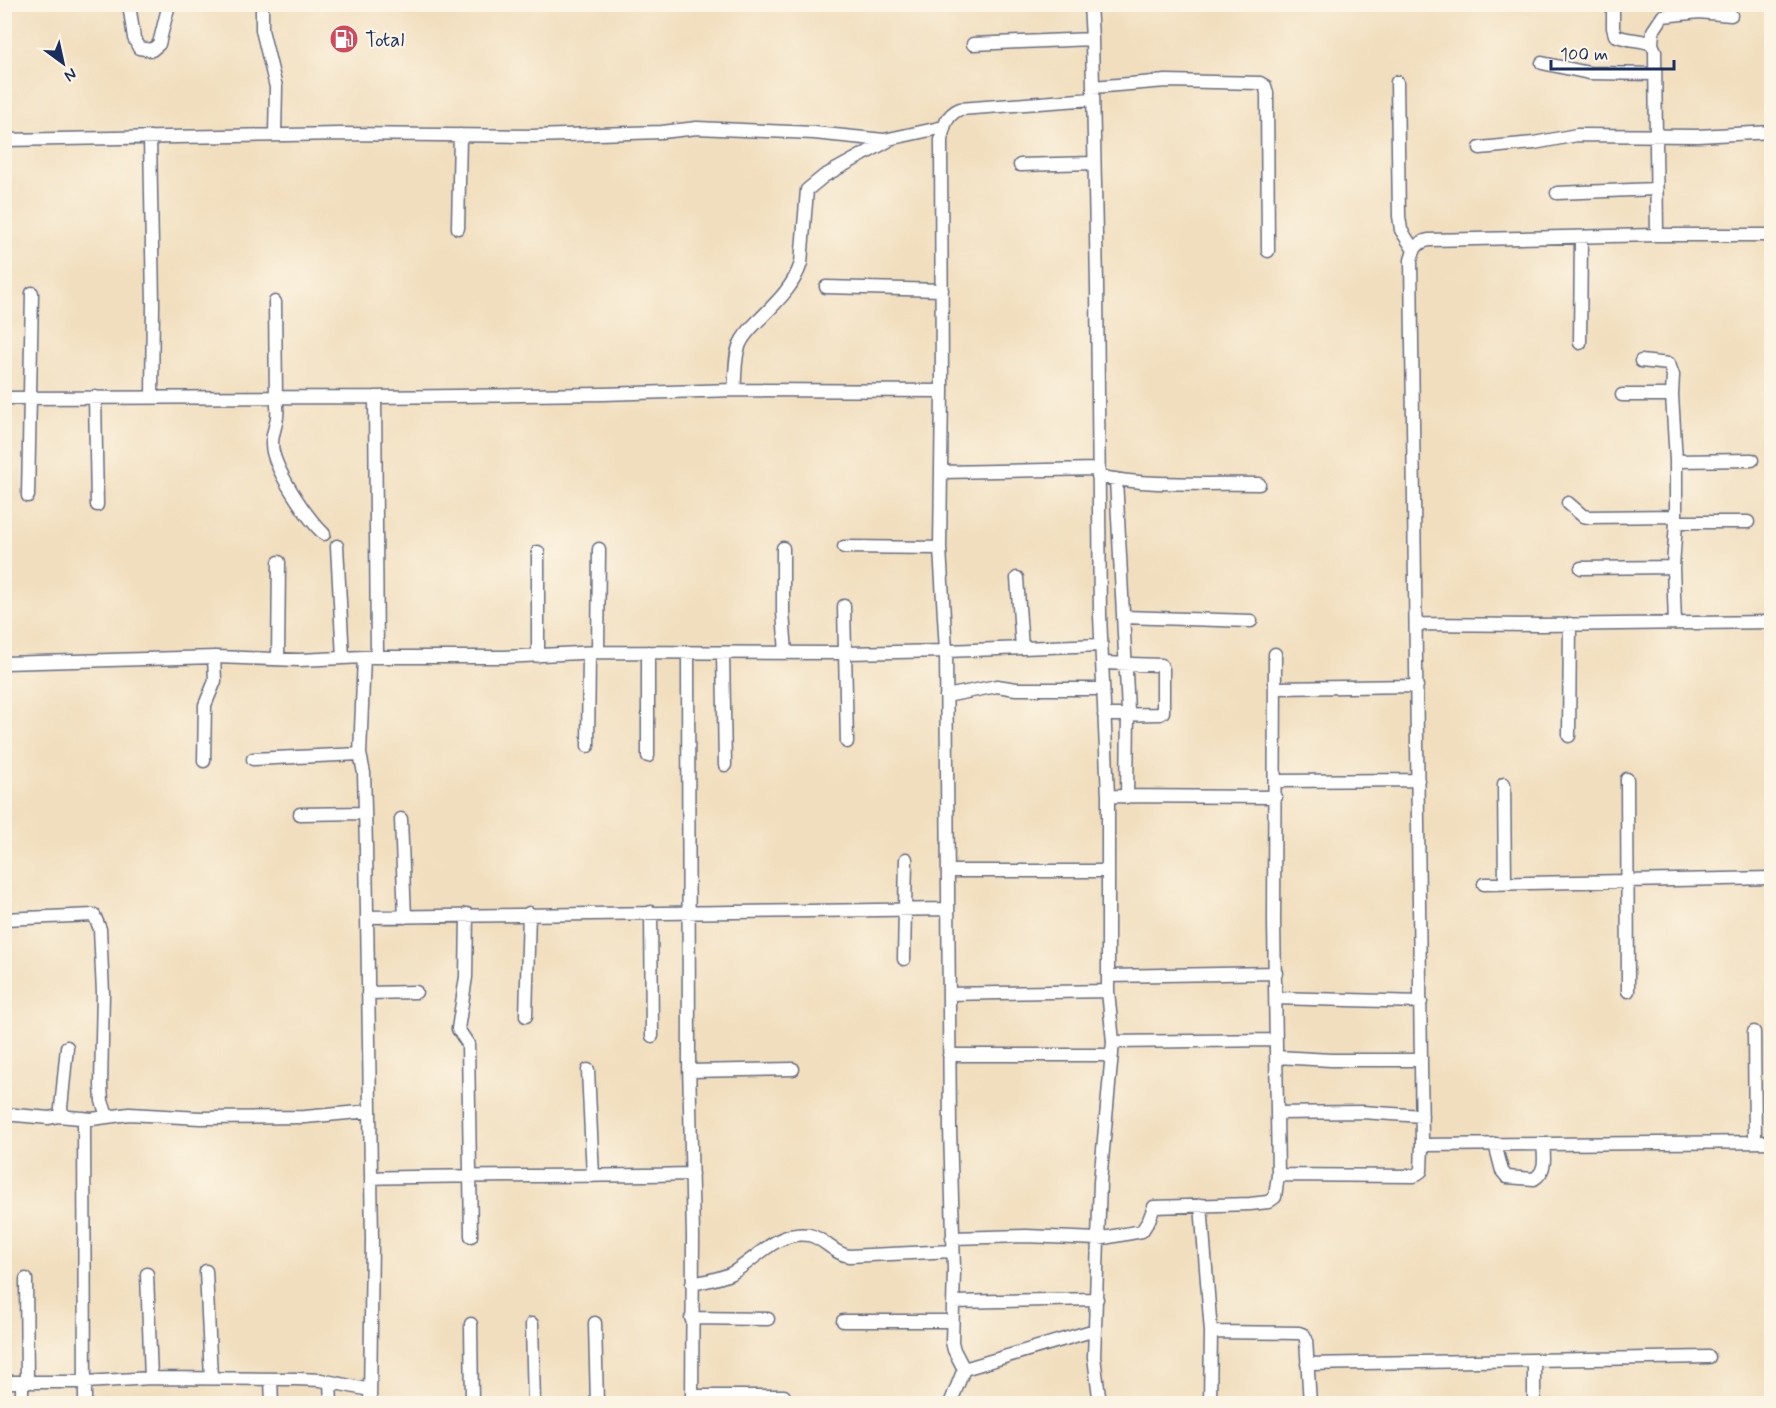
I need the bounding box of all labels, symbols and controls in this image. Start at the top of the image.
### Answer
fuel station icon: Total [328,23,360,55]
place label: Total [365,26,404,54]
north arrow [33,33,93,93]
scale bar [1551,33,1674,71]
text: 100 m [1560,43,1608,67]
text: N [60,63,81,86]

